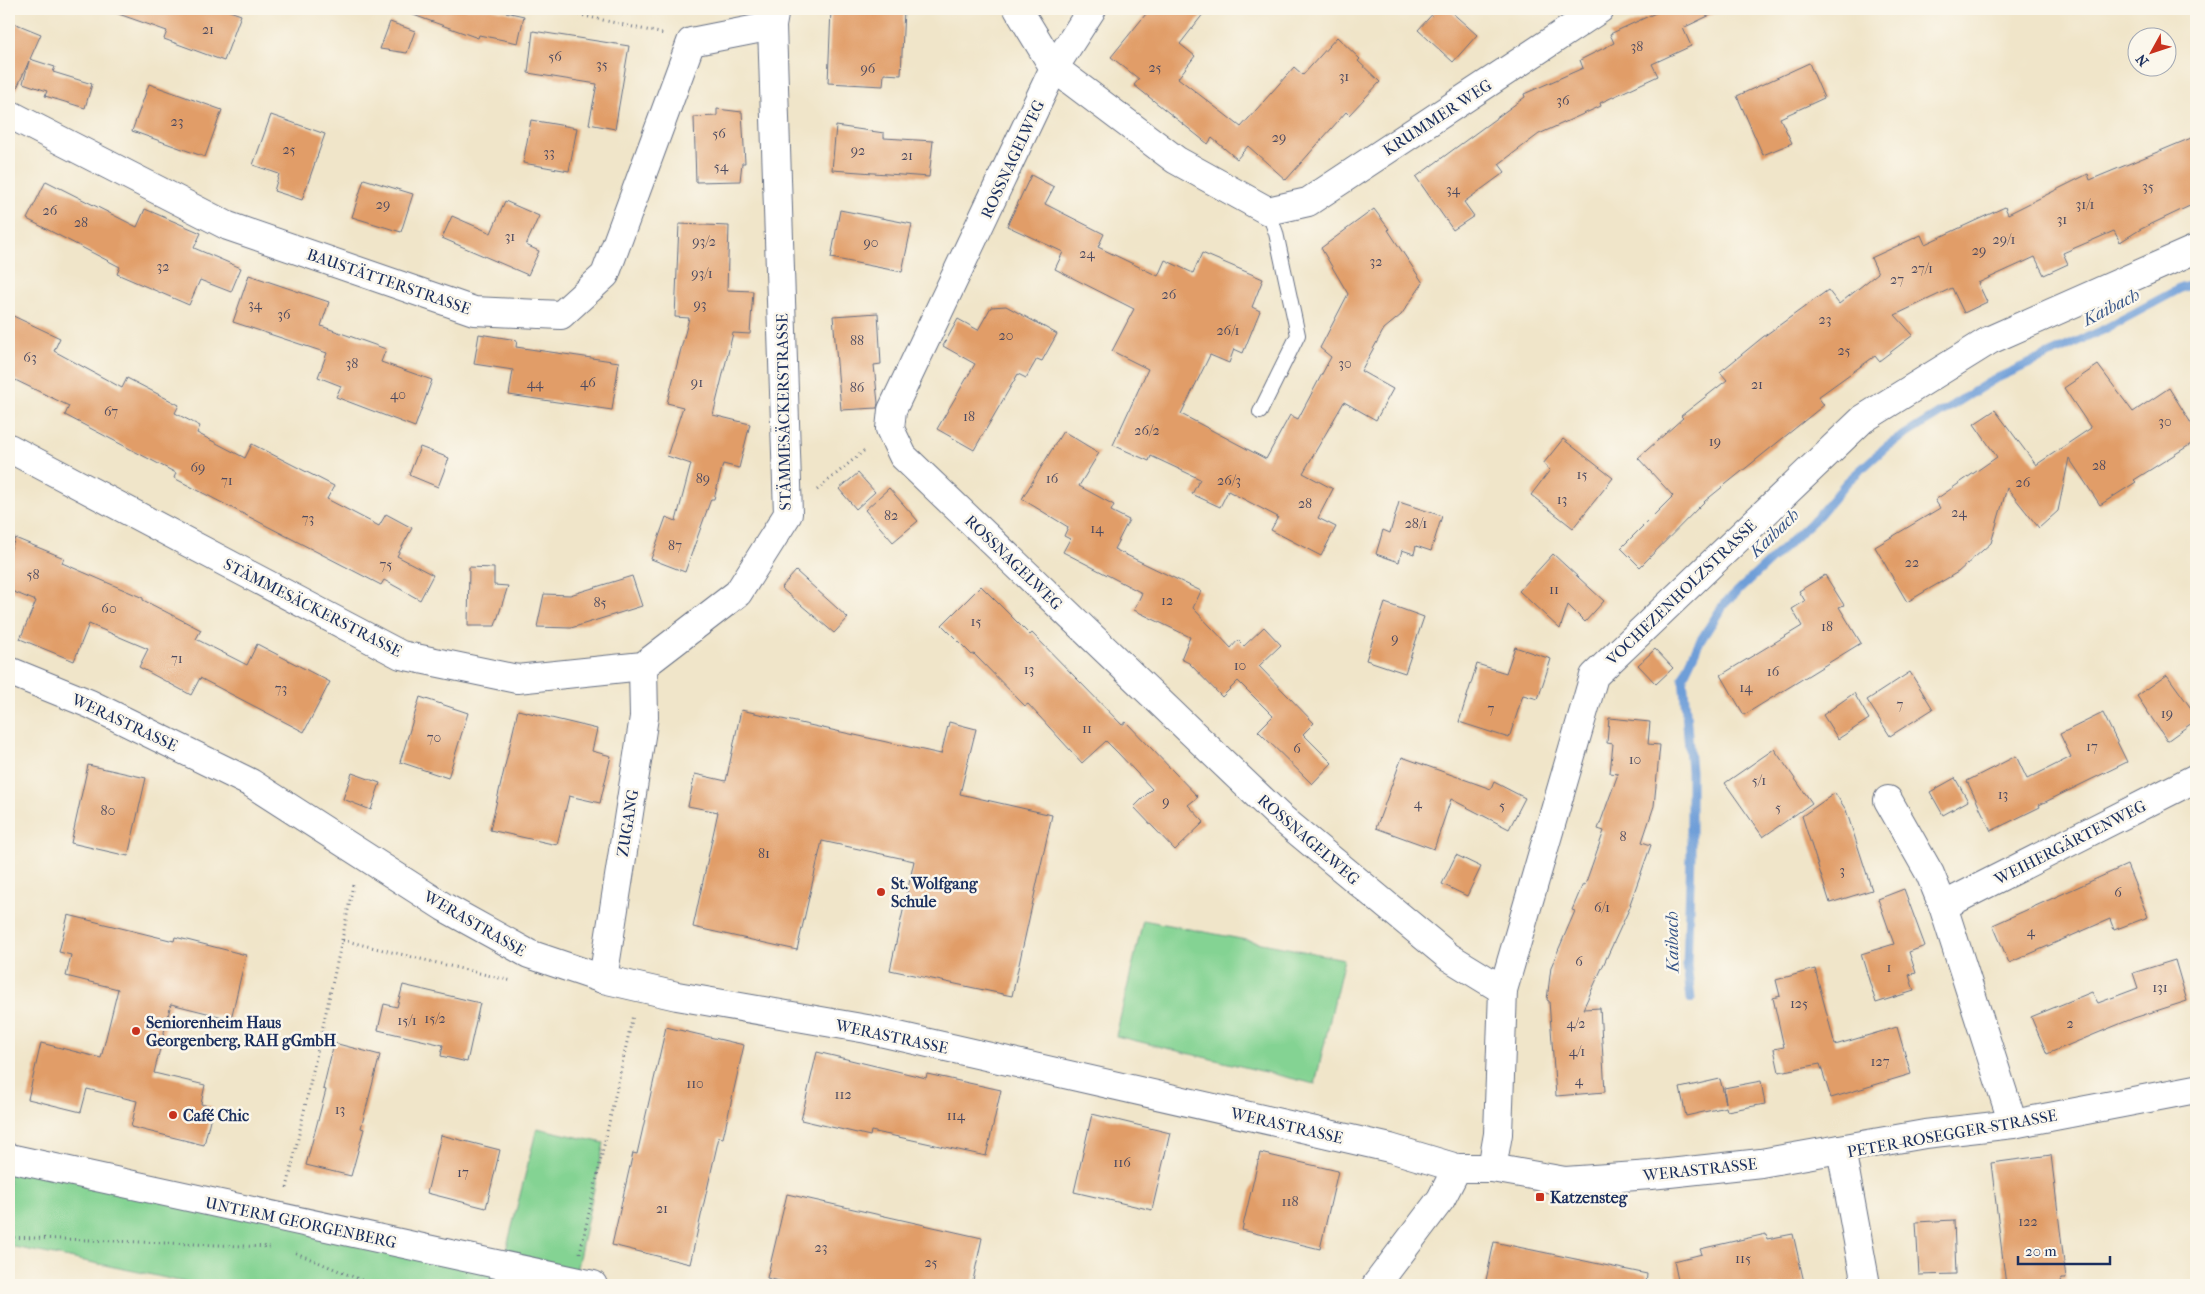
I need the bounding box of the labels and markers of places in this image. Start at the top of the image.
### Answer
place label: St. Wolfgang Schule [891,874,978,911]
marker: St. Wolfgang Schule [875,886,887,898]
place label: Seniorenheim Haus Georgenberg, RAH gGmbH [146,1013,336,1051]
marker: Seniorenheim Haus Georgenberg, RAH gGmbH [130,1025,142,1037]
place label: Café Chic [183,1106,249,1125]
marker: Café Chic [167,1109,179,1121]
place label: Katzensteg [1550,1188,1628,1208]
marker: Katzensteg [1534,1191,1546,1203]

